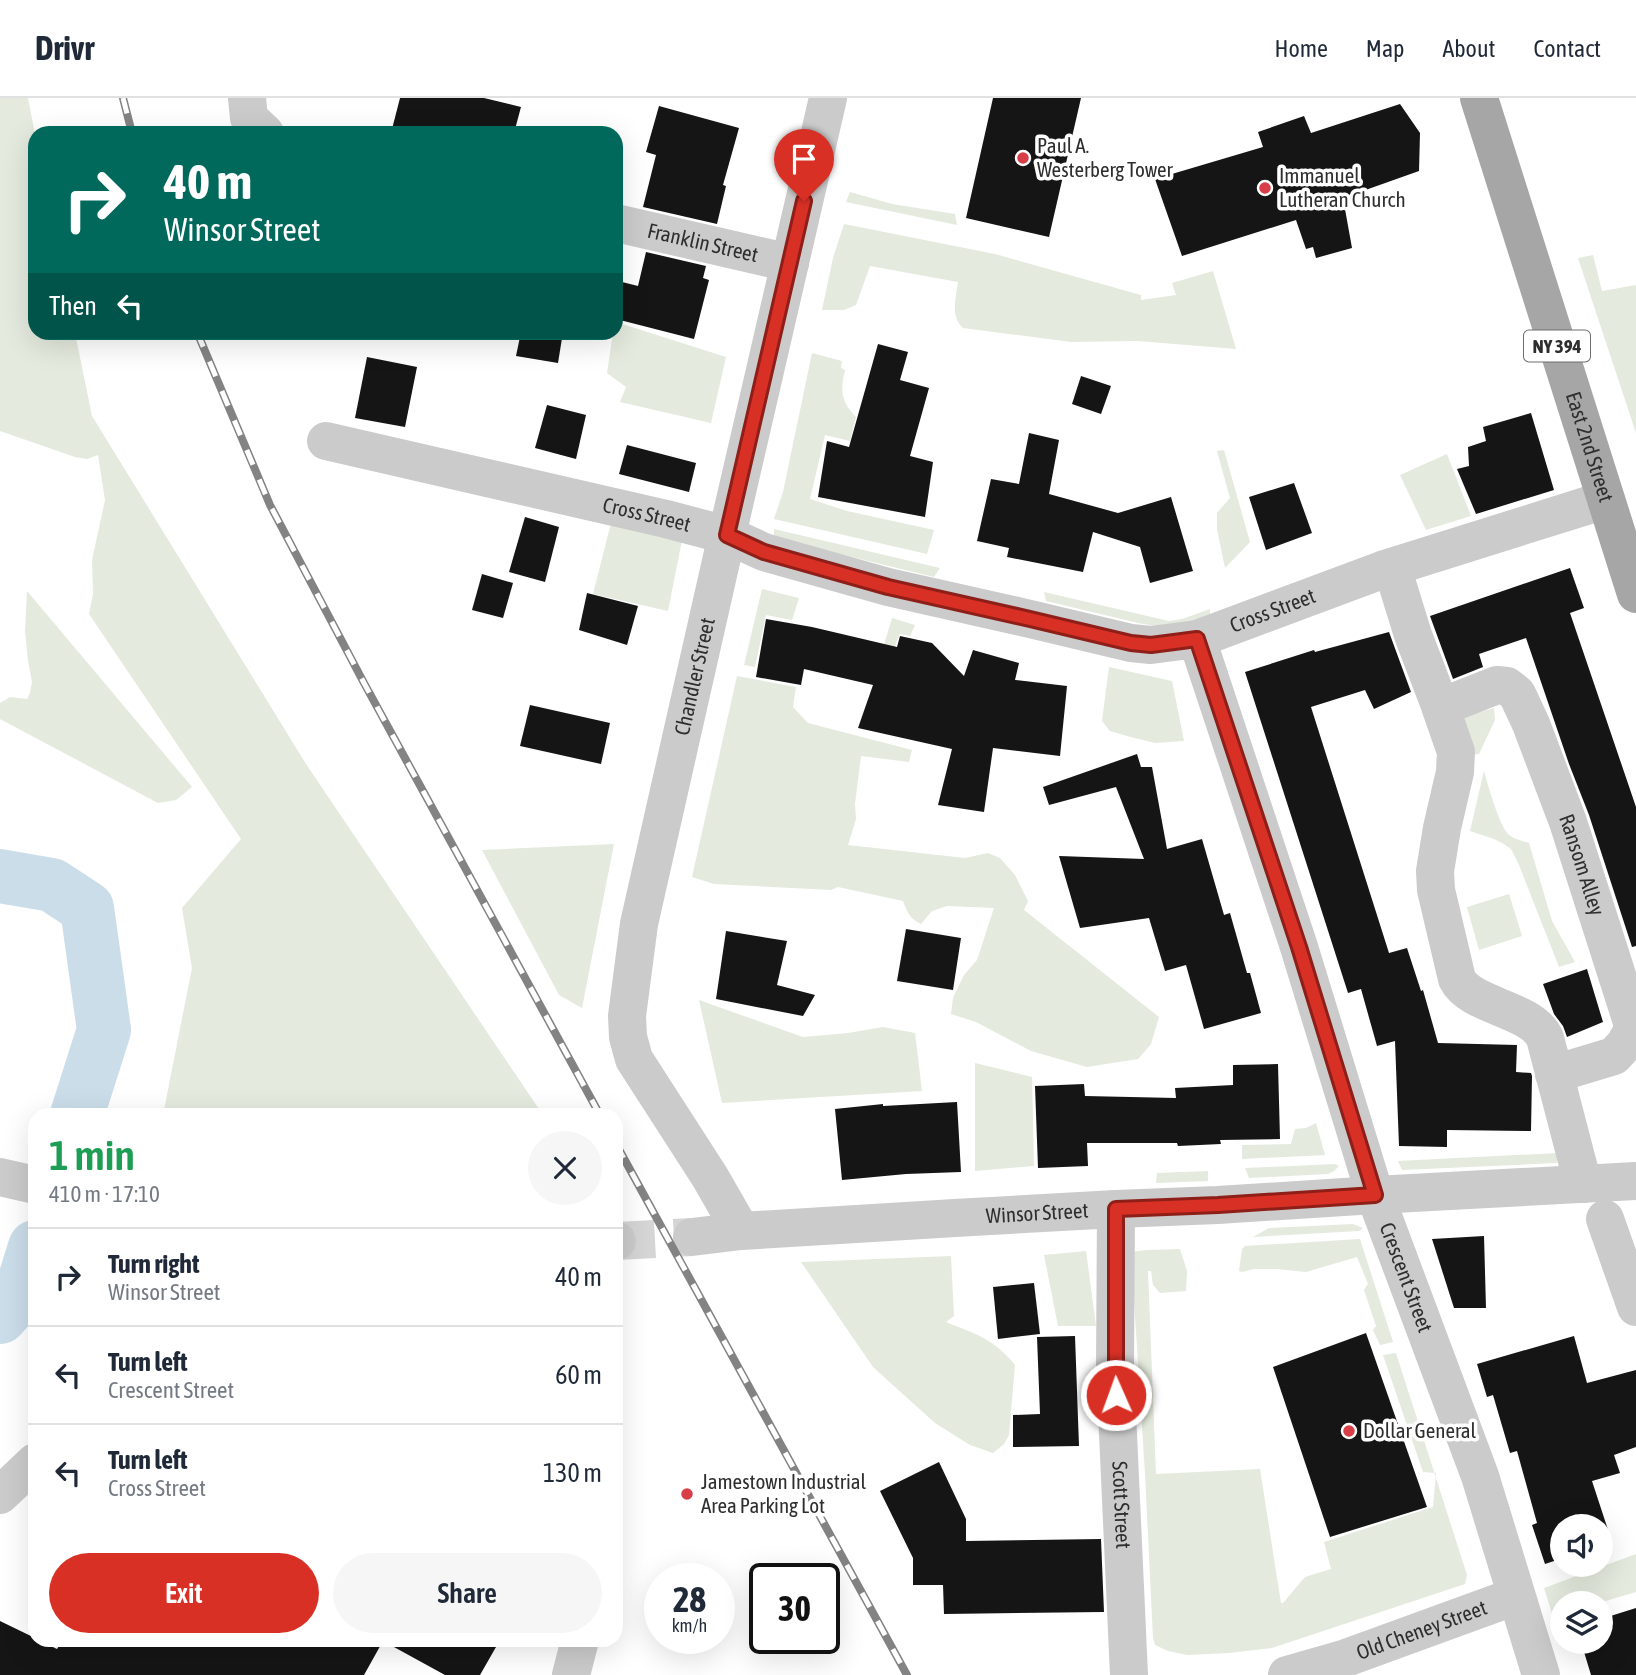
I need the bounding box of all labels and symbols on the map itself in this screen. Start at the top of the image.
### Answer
pin [774,129,834,201]
place label: Paul A. Westerberg Tower [1037,133,1174,181]
marker: Paul A. Westerberg Tower [1015,150,1031,166]
place label: Immanuel Lutheran Church [1279,163,1406,211]
marker: Immanuel Lutheran Church [1257,180,1273,196]
street label: Franklin Street [645,218,761,266]
road number: NY 394 [1524,330,1590,362]
street label: East 2nd Street [1562,389,1619,505]
street label: Cross Street [601,492,693,536]
street label: Cross Street [1226,583,1318,637]
street label: Chandler Street [669,615,719,737]
street label: Ransom Alley [1555,811,1610,919]
street label: Winsor Street [985,1198,1089,1227]
street label: Crescent Street [1375,1219,1438,1335]
position arrow [1079,1358,1153,1432]
place label: Dollar General [1363,1418,1477,1442]
marker: Dollar General [1341,1423,1357,1439]
street label: Scott Street [1108,1460,1136,1549]
place label: Jamestown Industrial Area Parking Lot [701,1469,867,1517]
marker: Jamestown Industrial Area Parking Lot [679,1486,695,1502]
speed limit sign: 30 [749,1563,840,1654]
street label: Old Cheney Street [1353,1595,1490,1664]

